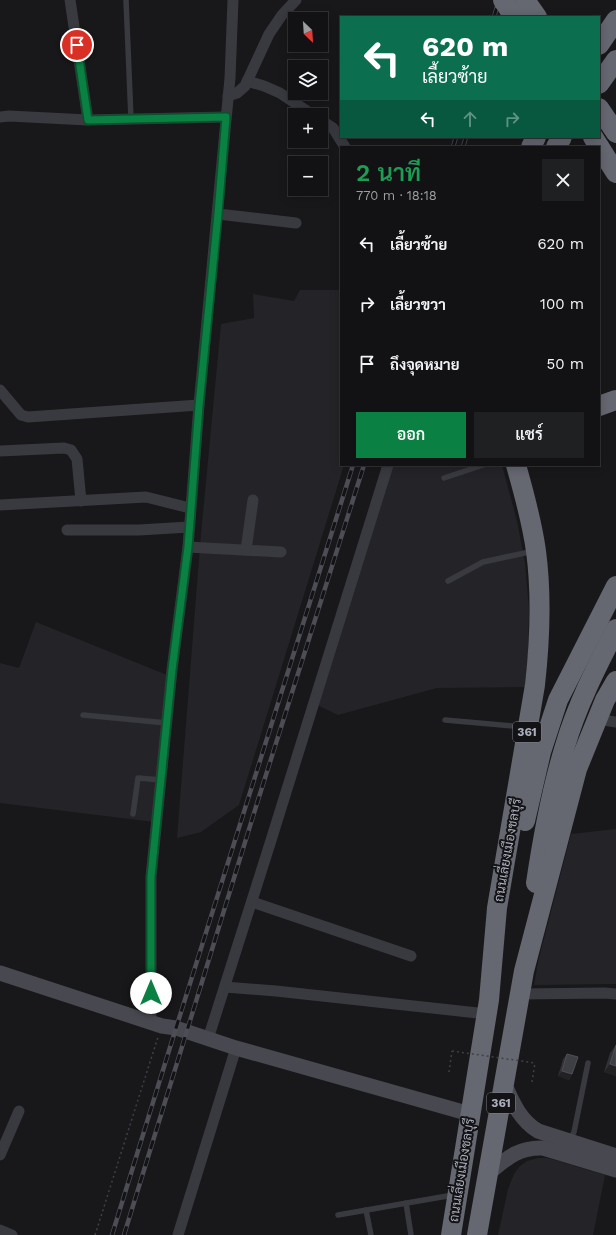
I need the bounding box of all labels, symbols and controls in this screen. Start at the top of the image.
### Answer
north arrow [288,12,328,52]
map controls [288,12,328,196]
pin [60,28,94,62]
text: 620 m [422,30,508,63]
icon: left [356,32,408,84]
icon: arrive [66,34,88,56]
button: layers [288,60,328,100]
text: เลี้ยวซ้าย [422,66,488,87]
button: + [288,108,328,148]
icon: left [417,108,439,130]
icon: ahead [459,108,481,130]
icon: right [501,108,523,130]
button: − [288,156,328,196]
text: 2 นาที [356,159,421,187]
button: close [542,159,584,201]
text: 770 m · 18:18 [356,188,437,203]
icon: left [356,233,378,255]
text: 620 m [537,235,584,253]
text: เลี้ยวซ้าย [390,236,447,254]
icon: right [356,293,378,315]
text: 100 m [540,295,584,313]
text: เลี้ยวขวา [390,296,446,314]
icon: arrive [356,353,378,375]
text: 50 m [547,355,584,373]
text: ถึงจุดหมาย [390,356,460,374]
button: ออก [356,412,466,458]
button: แชร์ [474,412,584,458]
road number: 361 [513,722,541,742]
street label: ถนนเลี่ยงเมืองชลบุรี [486,796,526,903]
position arrow [130,972,172,1014]
road number: 361 [487,1093,515,1113]
street label: ถนนเลี่ยงเมืองชลบุรี [441,1116,479,1223]

